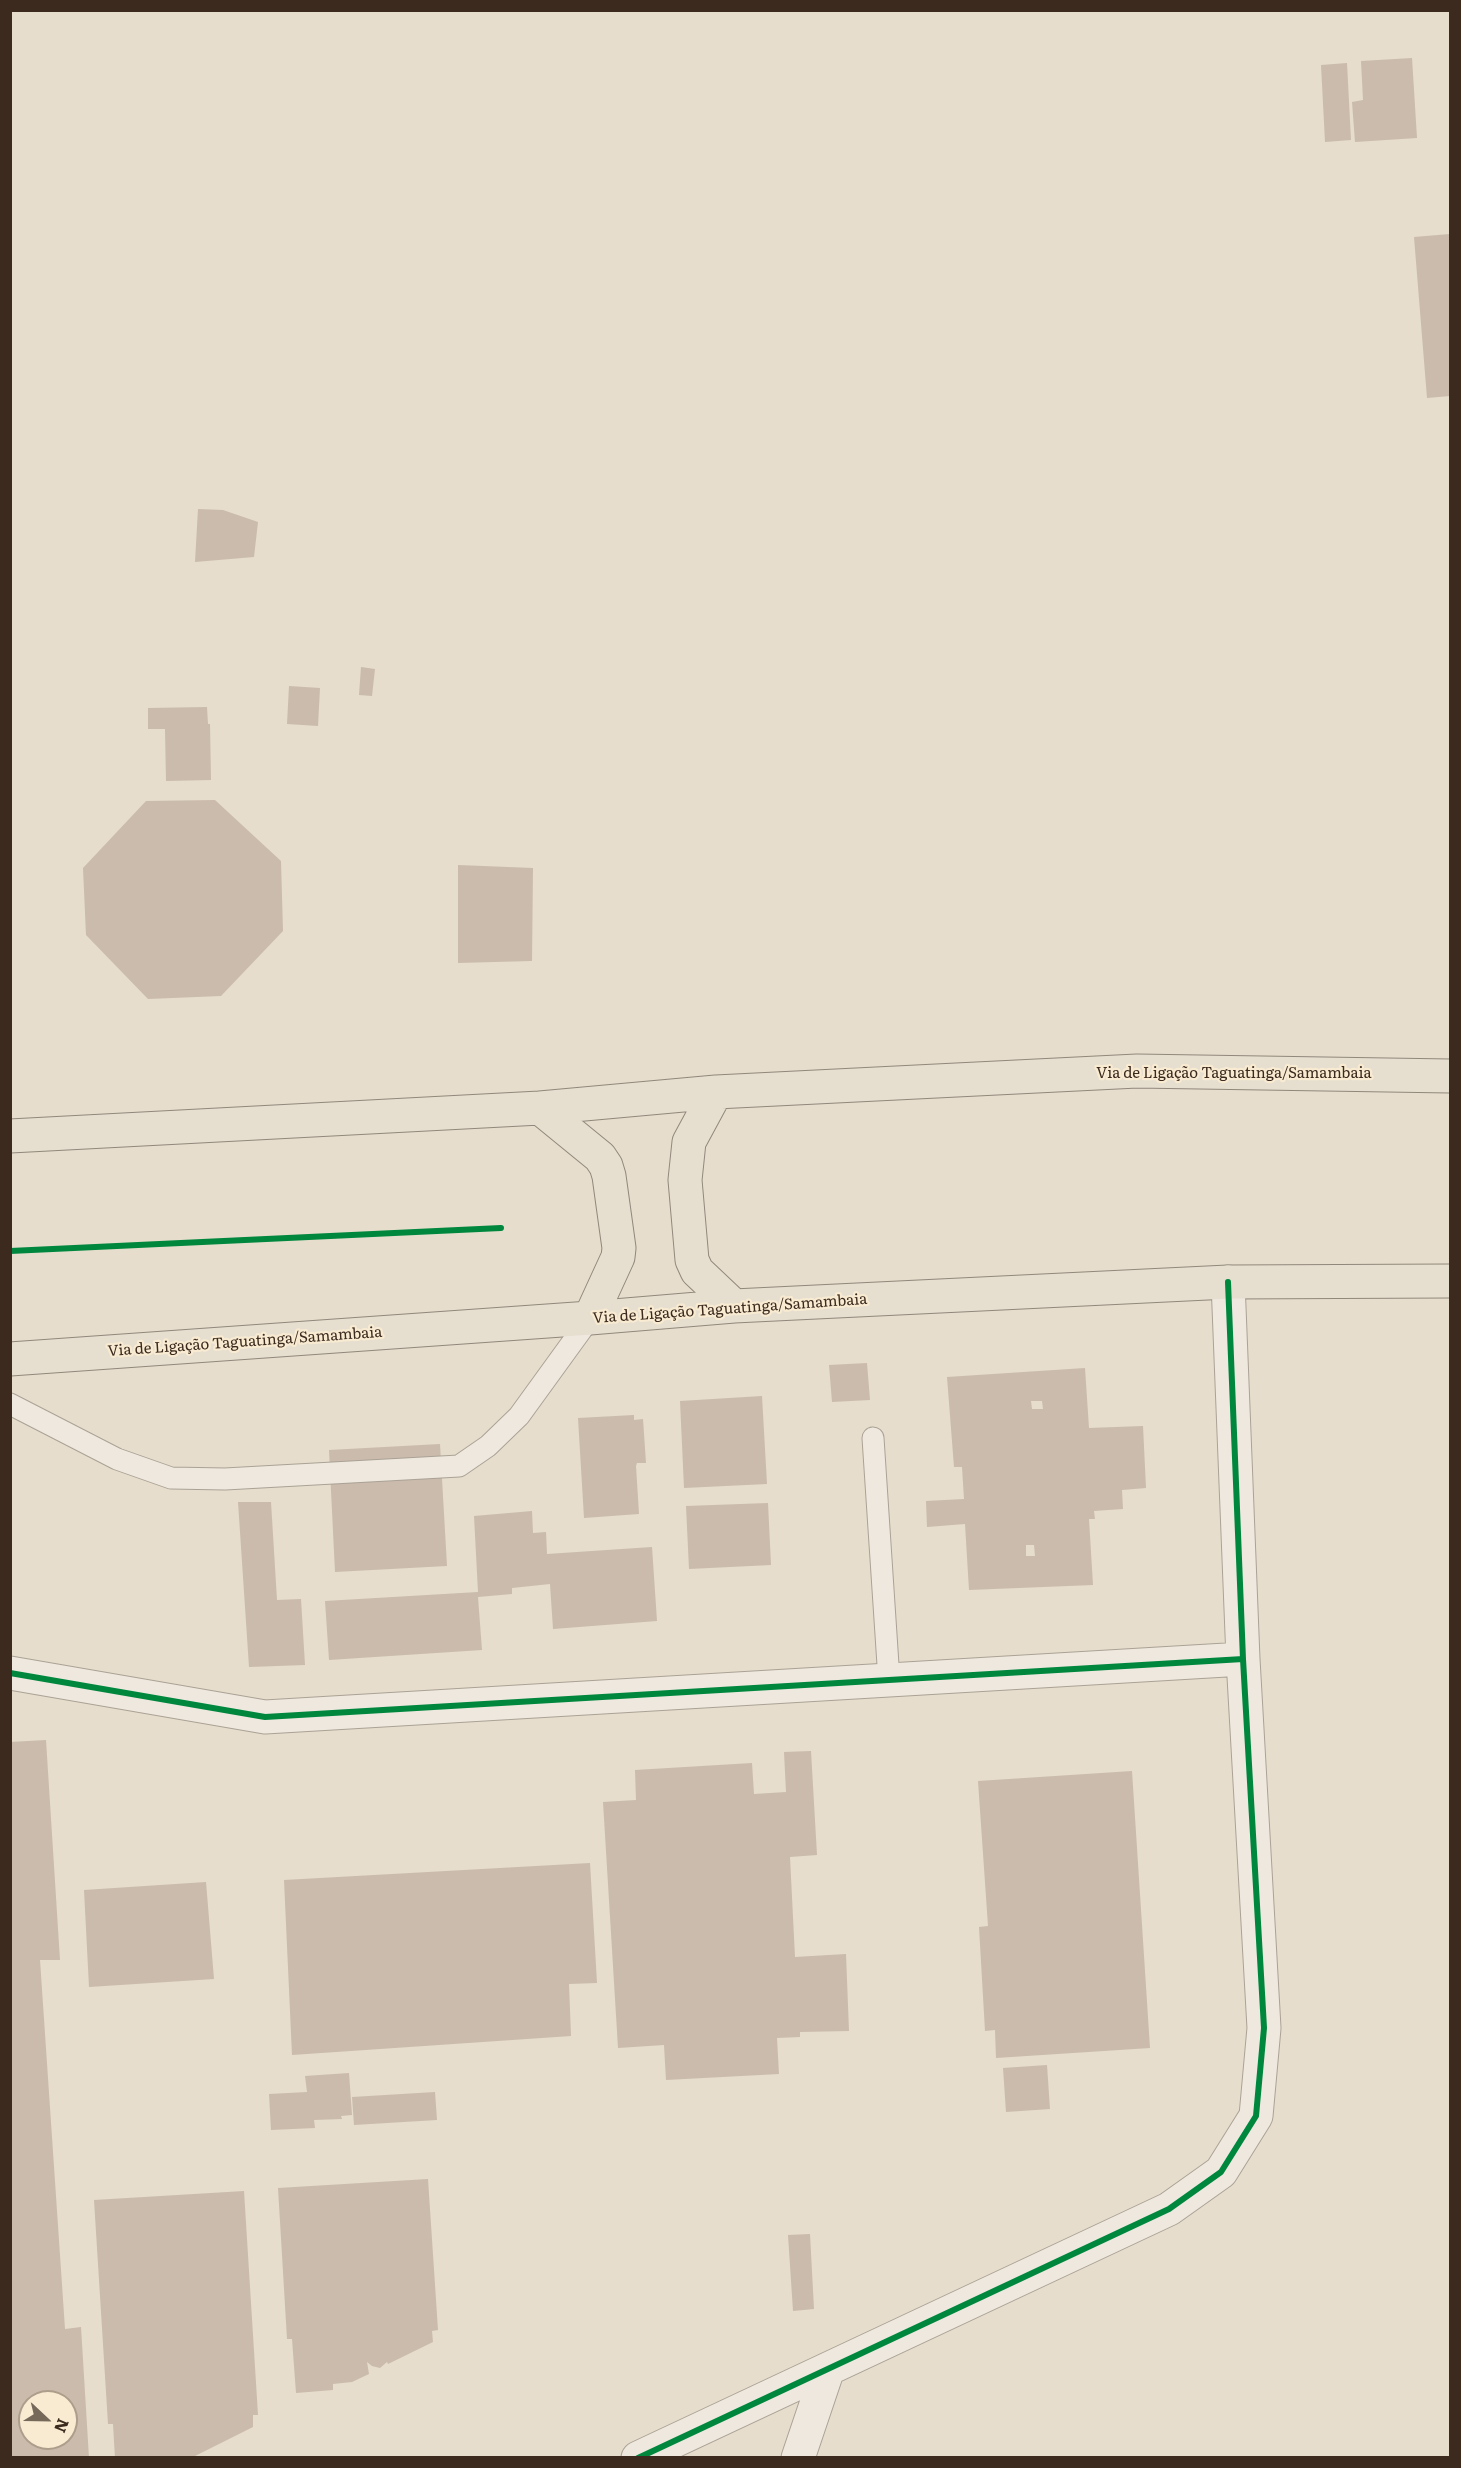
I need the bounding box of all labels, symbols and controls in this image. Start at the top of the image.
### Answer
street label: Via de Ligação Taguatinga/Samambaia [1096,1065,1372,1083]
street label: Via de Ligação Taguatinga/Samambaia [592,1290,868,1328]
street label: Via de Ligação Taguatinga/Samambaia [107,1323,383,1361]
north arrow [18,2390,78,2450]
text: N [49,2415,76,2437]

